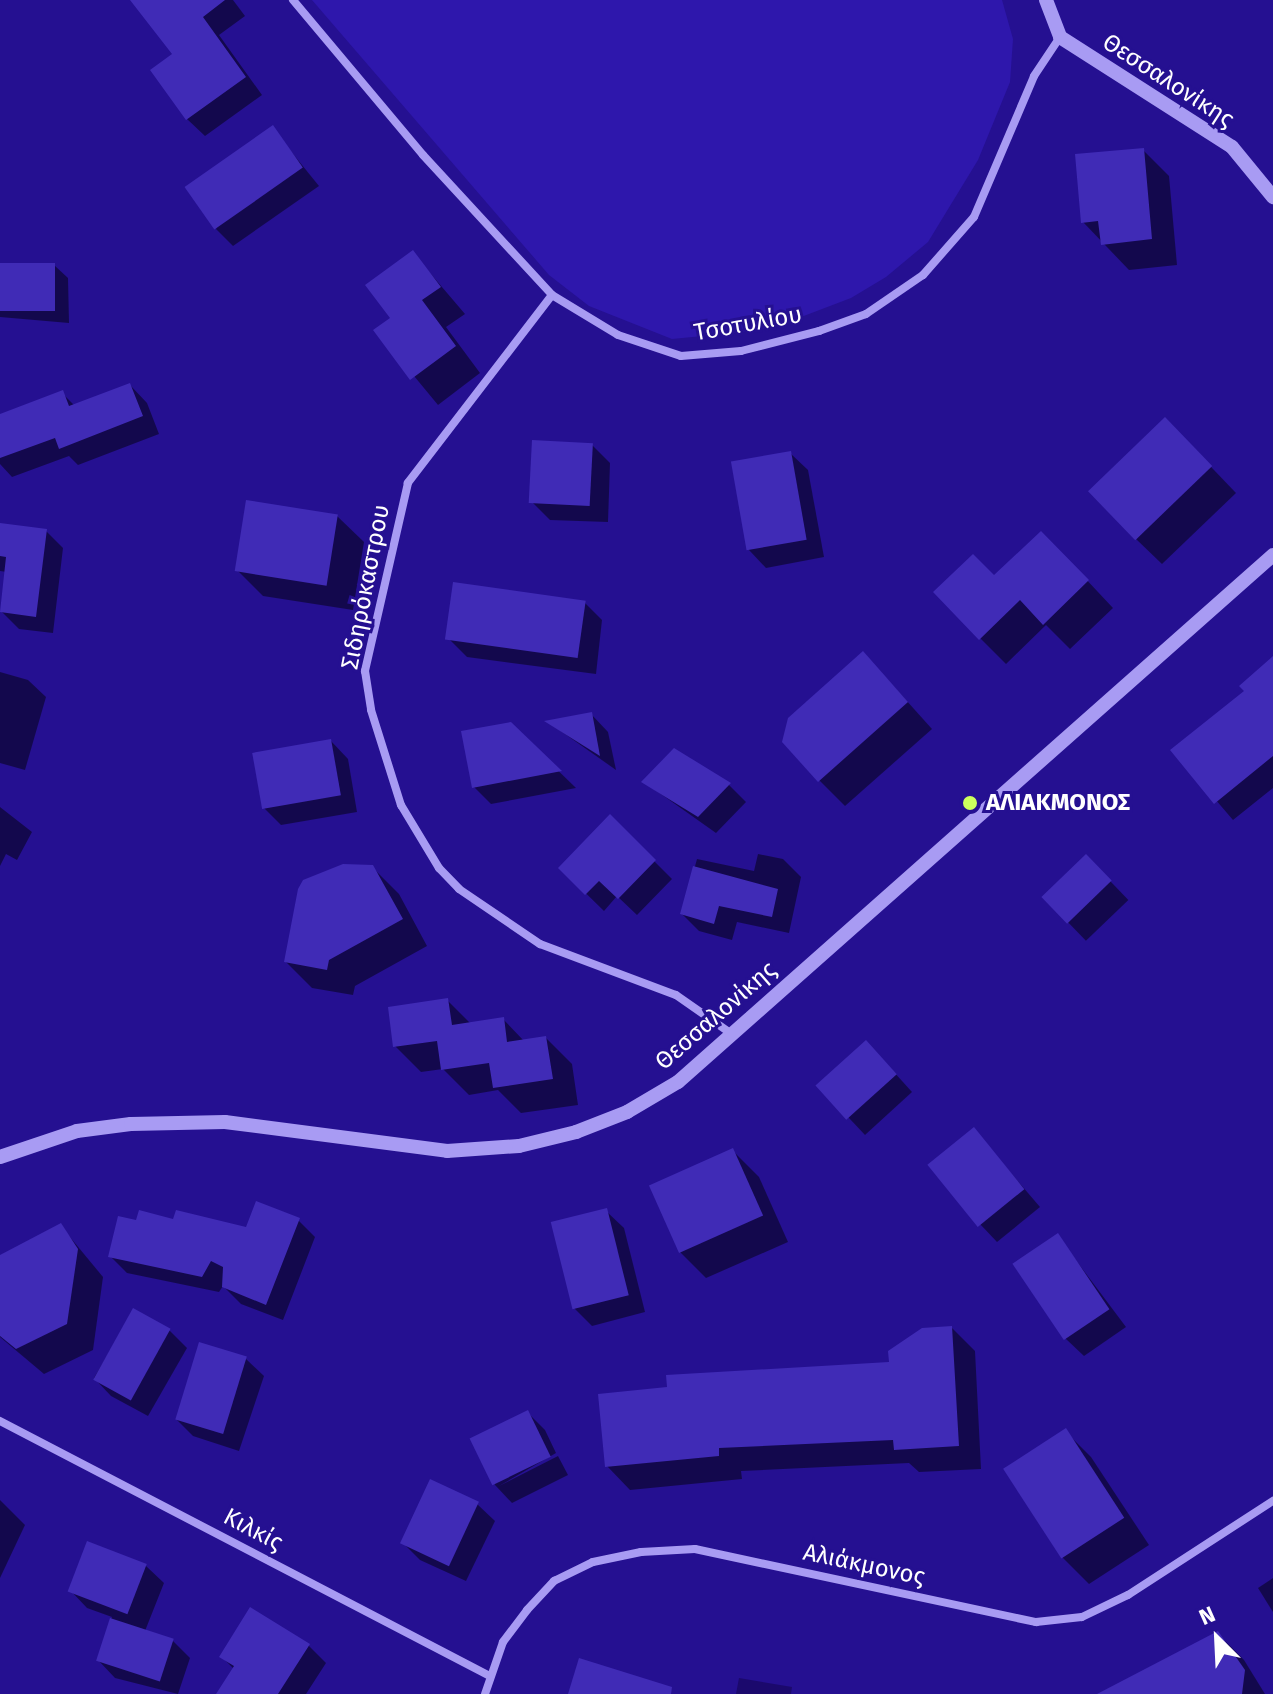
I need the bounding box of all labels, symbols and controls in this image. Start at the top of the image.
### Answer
street label: Θεσσαλονίκης [1097,28,1239,134]
street label: Τσοτυλίου [692,300,804,348]
street label: Σιδηρόκαστρου [336,502,396,672]
place label: ΑΛΙΑΚΜΟΝΟΣ [986,789,1130,817]
marker: ΑΛΙΑΚΜΟΝΟΣ [961,794,979,812]
street label: Θεσσαλονίκης [650,956,782,1076]
street label: Κιλκίς [218,1502,288,1558]
street label: Αλιάκμονος [800,1538,928,1592]
north arrow [1177,1598,1257,1678]
text: N [1195,1600,1219,1631]

